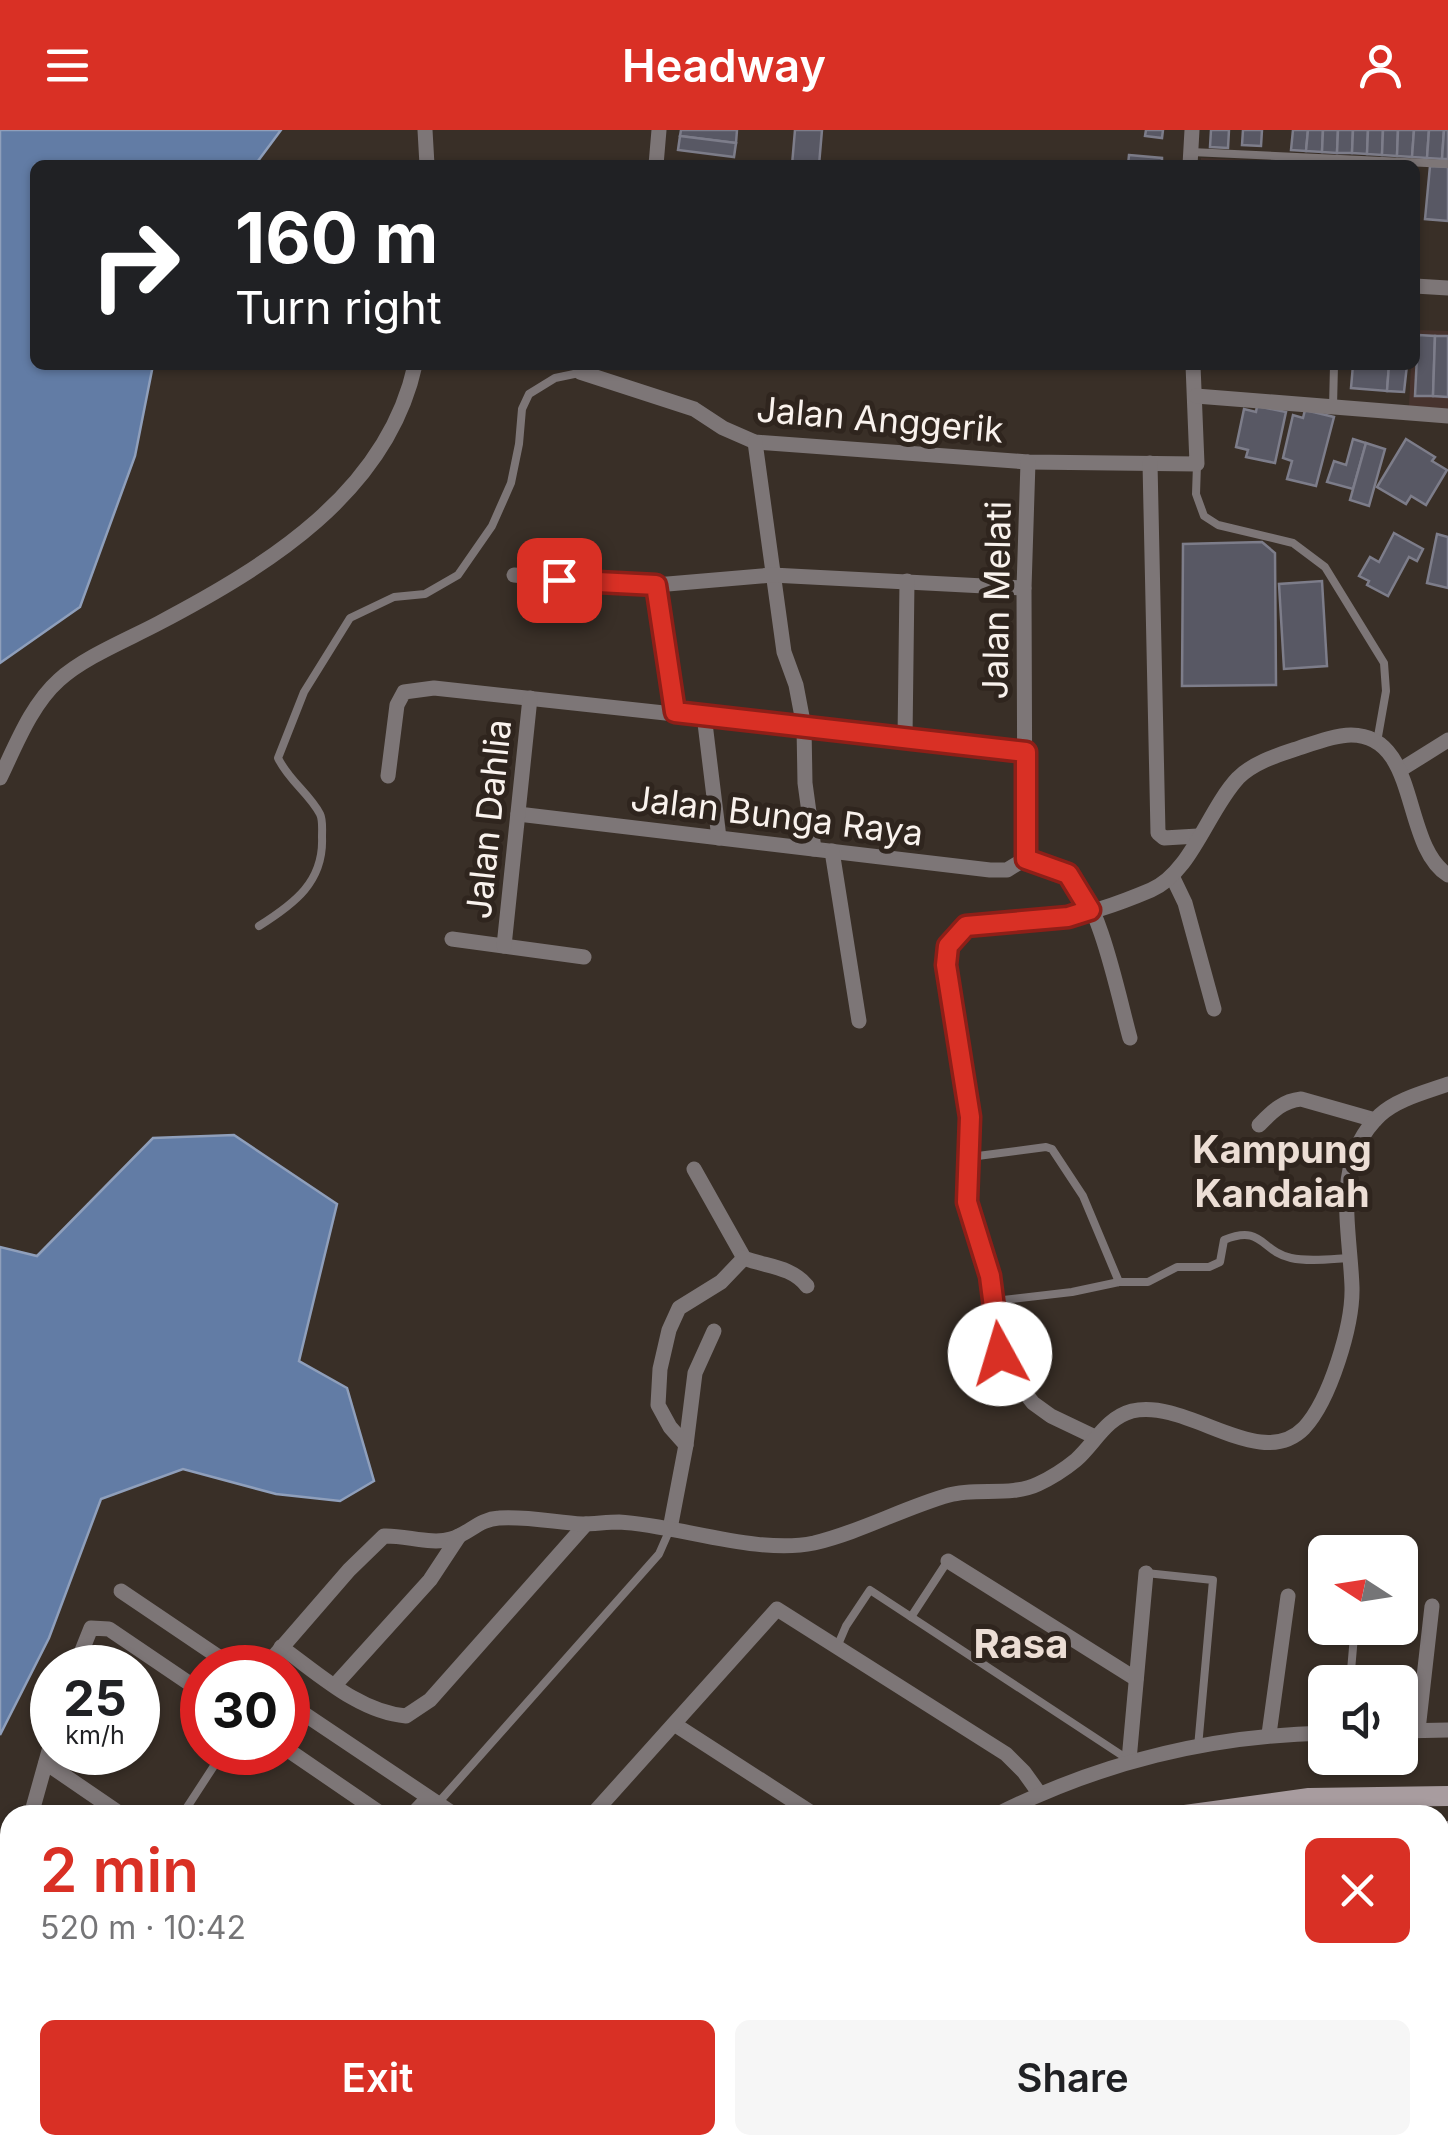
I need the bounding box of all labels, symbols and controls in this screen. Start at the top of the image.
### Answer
icon: menu [40,38,95,93]
text: Headway [622,38,826,93]
icon: person [1353,38,1408,93]
text: 160 m [235,195,438,280]
icon: right [70,200,200,330]
text: Turn right [235,280,442,335]
street label: Jalan Anggerik [755,387,1005,451]
street label: Jalan Melati [973,500,1019,700]
pin [517,538,602,623]
icon: arrive [532,553,587,608]
street label: Jalan Dahlia [457,717,519,921]
street label: Jalan Bunga Raya [628,776,926,854]
district label: Kampung Kandaiah [1192,1126,1372,1216]
position arrow [948,1302,1052,1406]
north arrow [1308,1535,1418,1645]
map controls [1308,1535,1418,1775]
district label: Rasa [974,1619,1068,1668]
speed limit sign: 30 [180,1645,310,1775]
button: sound [1308,1665,1418,1775]
text: 25 [63,1668,127,1728]
text: km/h [65,1720,125,1750]
text: 2 min [40,1834,199,1906]
button: close [1305,1838,1410,1943]
text: 520 m · 10:42 [40,1908,246,1947]
button: Exit [40,2020,715,2135]
button: Share [735,2020,1410,2135]

